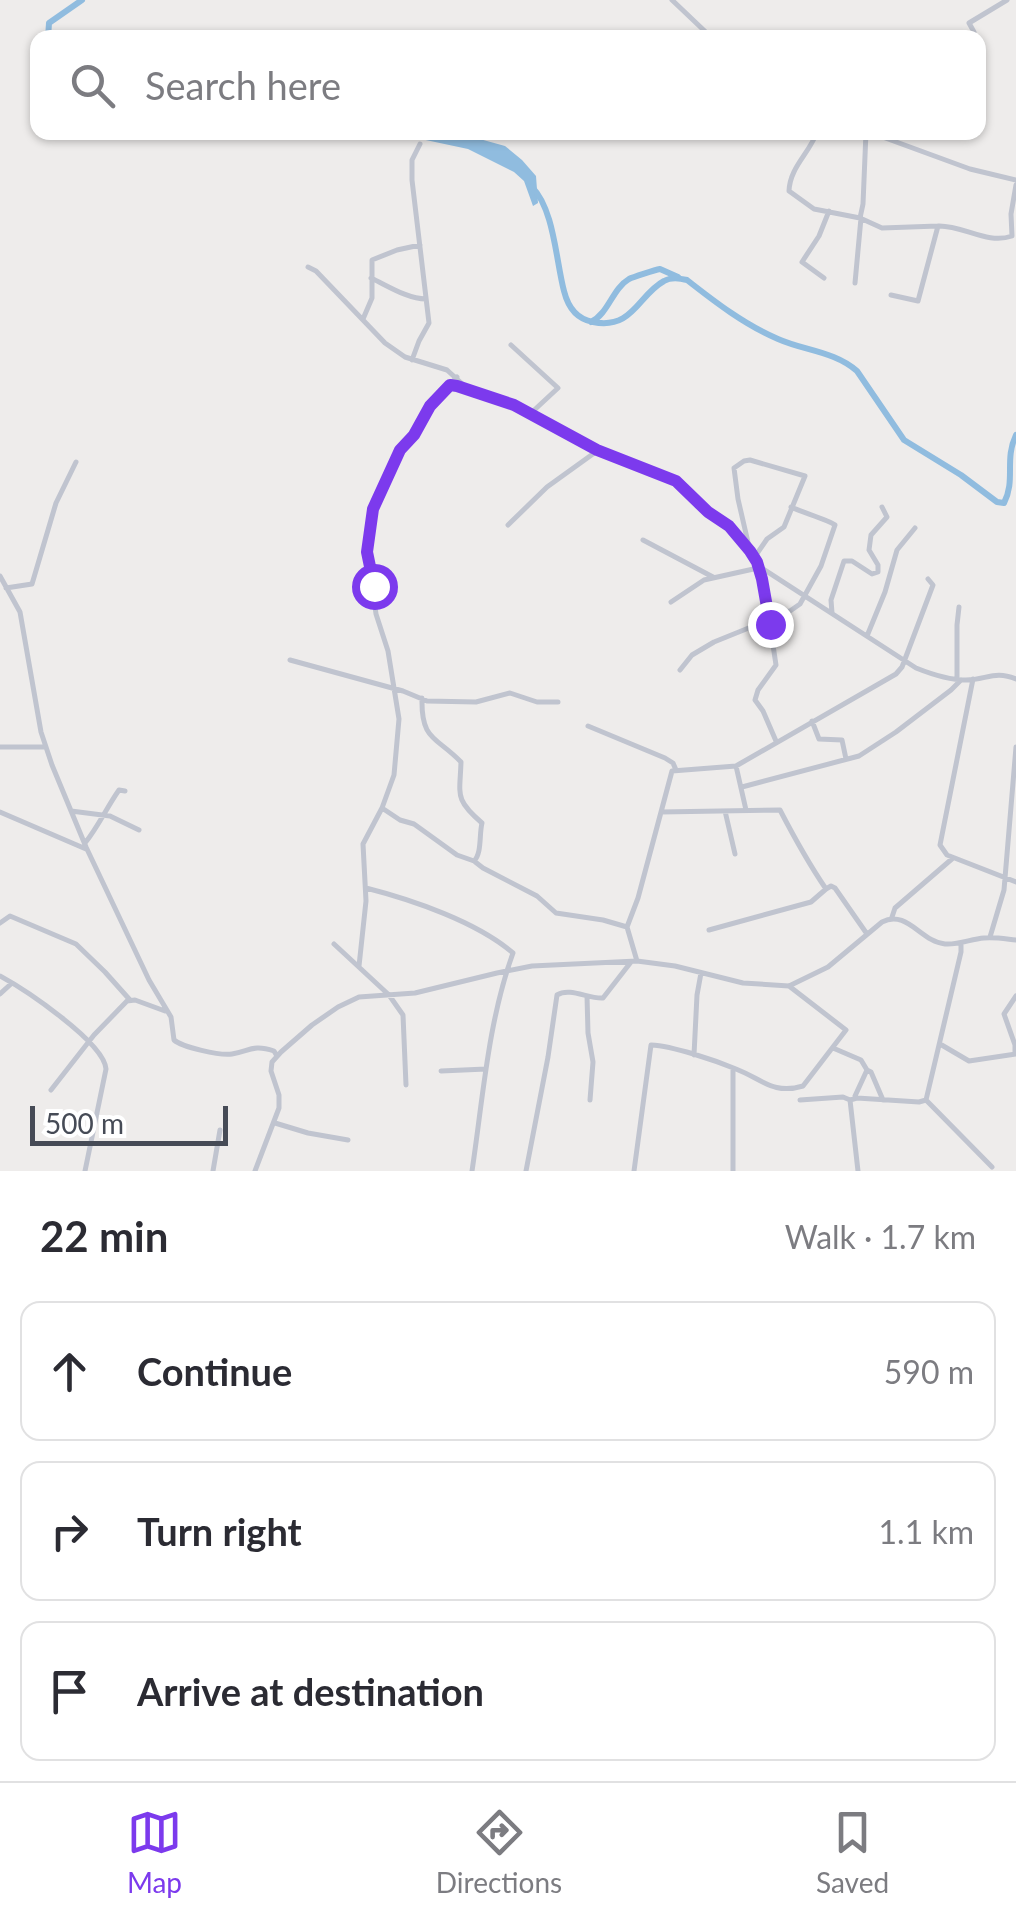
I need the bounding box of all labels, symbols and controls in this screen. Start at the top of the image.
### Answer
search box [30,30,986,140]
icon: search [65,58,120,113]
text: Search here [145,62,341,108]
route start [352,564,398,610]
route end [748,602,794,648]
scale bar [30,1101,228,1146]
text: 500 m [45,1106,124,1140]
text: 22 min [40,1211,168,1261]
text: Walk · 1.7 km [785,1217,976,1256]
icon: ahead [42,1344,97,1399]
text: Continue [137,1348,292,1394]
text: 590 m [884,1352,974,1391]
icon: right [42,1504,97,1559]
text: Turn right [137,1508,302,1554]
text: 1.1 km [879,1512,974,1551]
icon: arrive [42,1664,97,1719]
text: Arrive at destination [137,1668,484,1714]
tab: Map [127,1805,182,1899]
tab: Directions [436,1805,562,1899]
tab: Saved [816,1805,889,1899]

